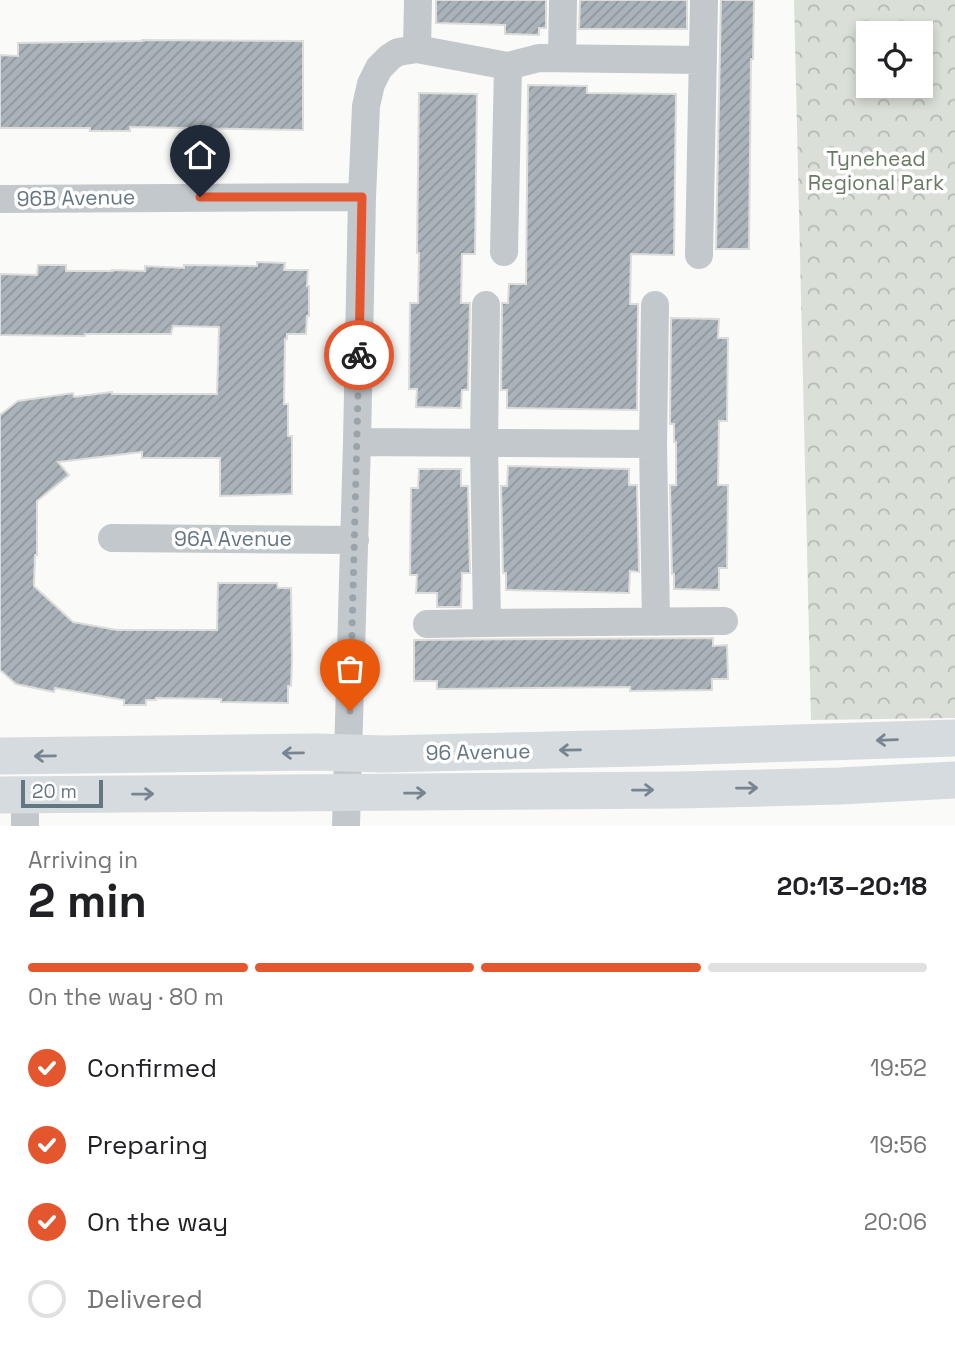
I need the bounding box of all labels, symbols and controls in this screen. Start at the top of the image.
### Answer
map controls [856,21,933,98]
button: locate [856,21,933,98]
pin [170,125,230,197]
icon: home [181,136,219,174]
park label: Tynehead Regional Park [808,145,944,196]
street label: 96B Avenue [16,183,136,212]
courier [324,320,394,390]
icon: bike [340,336,378,374]
street label: 96A Avenue [174,525,292,552]
pin [320,639,380,711]
icon: bag [331,650,369,688]
one-way arrow [876,733,899,747]
street label: 96 Avenue [425,737,531,766]
one-way arrow [558,743,581,757]
one-way arrow [282,746,305,760]
one-way arrow [34,749,57,763]
scale bar [21,777,103,809]
text: 20 m [32,779,77,804]
one-way arrow [735,781,758,795]
one-way arrow [631,783,654,797]
one-way arrow [404,786,427,800]
one-way arrow [131,787,154,801]
text: Arriving in [28,845,138,875]
text: 20:13–20:18 [777,869,927,903]
text: 2 min [28,872,147,930]
text: On the way · 80 m [28,982,224,1012]
icon: check [28,1049,66,1087]
text: Confirmed [87,1051,217,1085]
text: 19:52 [870,1053,927,1083]
icon: check [28,1126,66,1164]
text: Preparing [87,1128,208,1162]
text: 19:56 [870,1130,927,1160]
icon: check [28,1203,66,1241]
text: On the way [87,1205,228,1239]
text: 20:06 [864,1207,927,1237]
text: Delivered [87,1282,203,1316]

